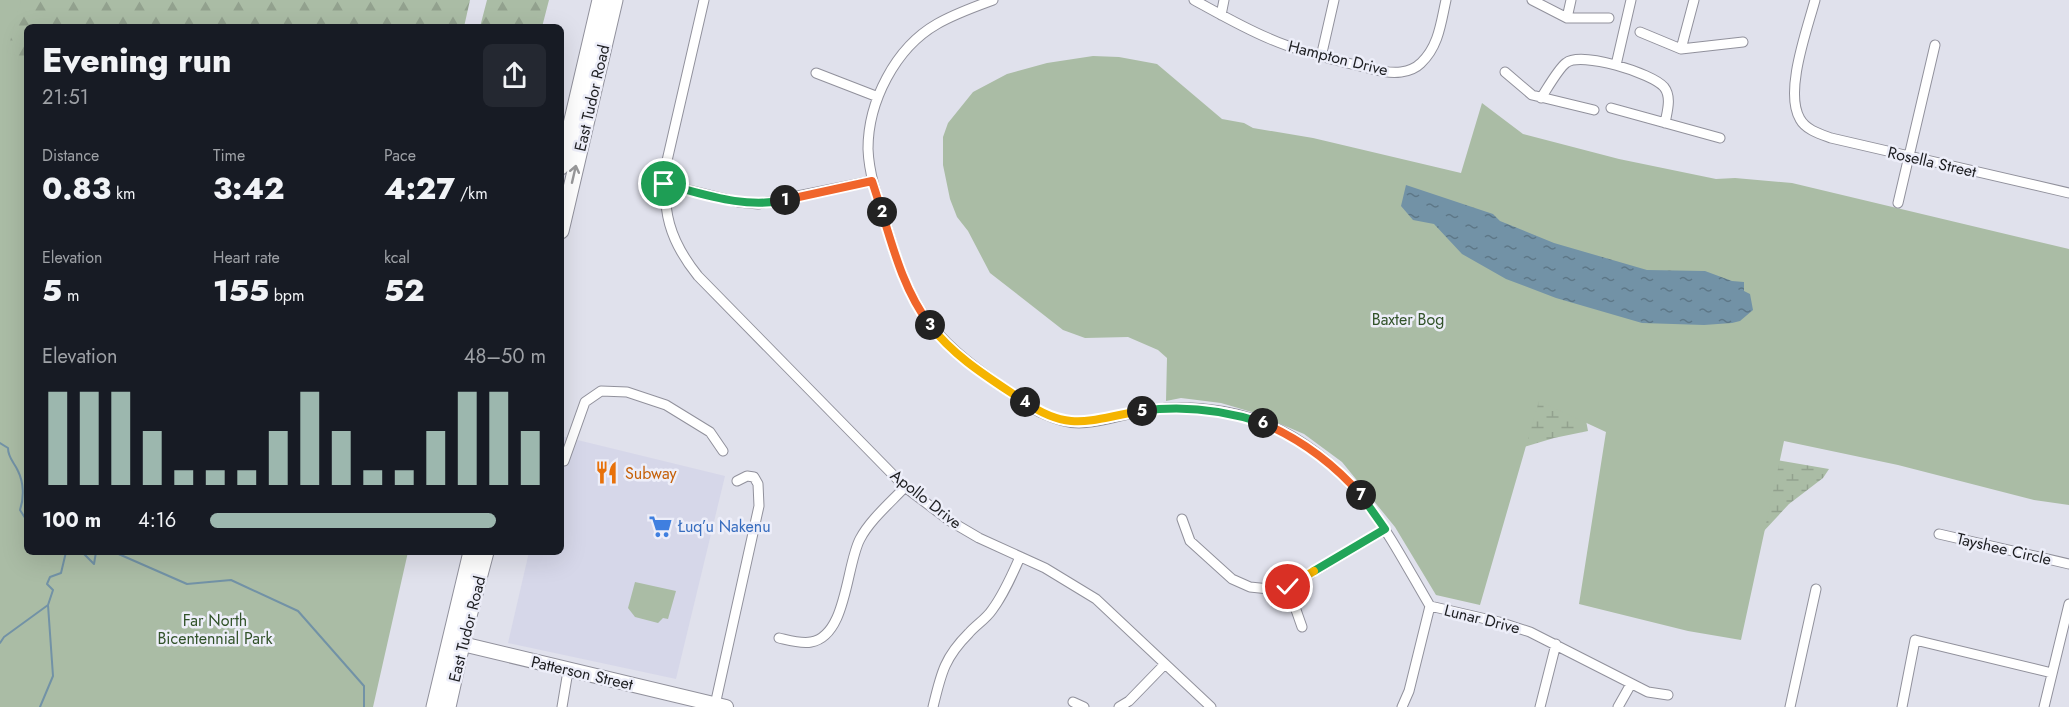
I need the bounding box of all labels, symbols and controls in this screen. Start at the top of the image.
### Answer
street label: Hampton Drive [1286,34,1390,82]
text: Evening run [42,37,232,84]
street label: East Tudor Road [569,42,615,154]
button: share [483,44,546,107]
text: 21:51 [42,83,89,112]
street label: Rosella Street [1885,141,1979,183]
text: Distance [42,144,99,167]
text: Time [213,144,245,167]
text: Pace [384,144,416,167]
pin [638,158,689,209]
one-way arrow [569,165,581,184]
text: 0.83 [42,167,111,210]
text: 3:42 [213,167,285,210]
text: 4:27 [384,167,455,210]
icon: arrive [647,167,680,200]
text: km [111,182,135,205]
text: /km [455,182,488,205]
pin: 1 [770,185,800,215]
text: 1 [781,188,789,211]
pin: 2 [867,197,897,227]
text: 2 [877,200,887,223]
text: Elevation [42,246,102,269]
text: Heart rate [213,246,280,269]
text: kcal [384,246,410,269]
text: 5 [42,269,62,312]
text: 155 [213,269,269,312]
text: 52 [384,269,425,312]
text: m [62,284,79,307]
text: bpm [269,284,304,307]
park label: Baxter Bog [1372,308,1444,331]
pin: 3 [915,310,945,340]
text: 3 [925,313,935,336]
text: Elevation [42,342,117,371]
text: 48–50 m [464,342,546,371]
pin: 4 [1010,387,1040,417]
text: 4 [1019,390,1031,413]
pin: 5 [1127,396,1157,426]
text: 5 [1137,399,1147,422]
pin: 6 [1248,408,1278,438]
text: 6 [1258,411,1268,434]
restaurant icon: Subway [594,460,620,486]
place label: Subway [625,462,678,485]
street label: Apollo Drive [885,464,967,534]
pin: 7 [1346,480,1376,510]
text: 7 [1356,483,1366,506]
text: 100 m [42,506,101,535]
text: 4:16 [138,506,176,535]
supermarket icon: Łuq’u Nakenu [647,513,673,539]
place label: Łuq’u Nakenu [677,515,771,538]
street label: Tayshee Circle [1954,527,2054,571]
pin [1262,561,1313,612]
icon: check [1271,570,1304,603]
street label: East Tudor Road [443,573,491,685]
street label: Lunar Drive [1442,598,1522,640]
park label: Far North Bicentennial Park [157,609,274,650]
street label: Patterson Street [529,650,635,696]

